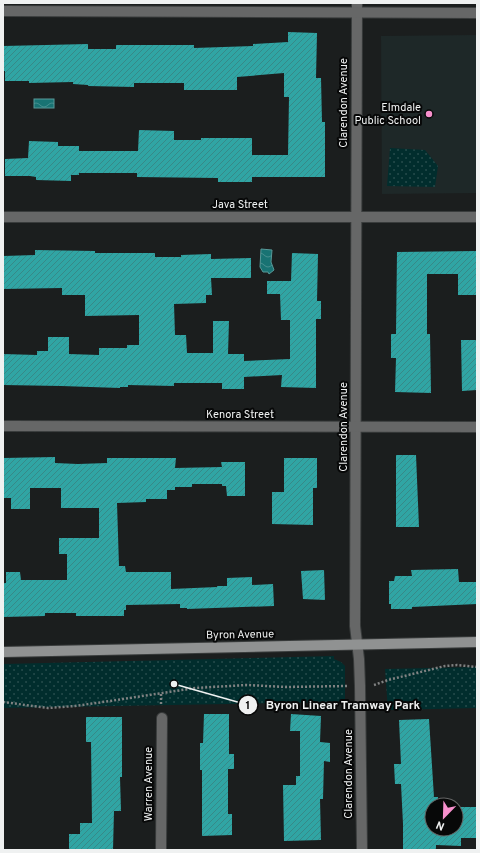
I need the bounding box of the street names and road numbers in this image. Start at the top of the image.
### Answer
street label: Clarendon Avenue [337,58,351,148]
street label: Java Street [212,198,268,212]
street label: Clarendon Avenue [337,382,351,472]
street label: Kenora Street [206,408,274,422]
street label: Byron Avenue [206,627,274,643]
street label: Clarendon Avenue [342,729,356,819]
street label: Warren Avenue [142,747,156,821]

